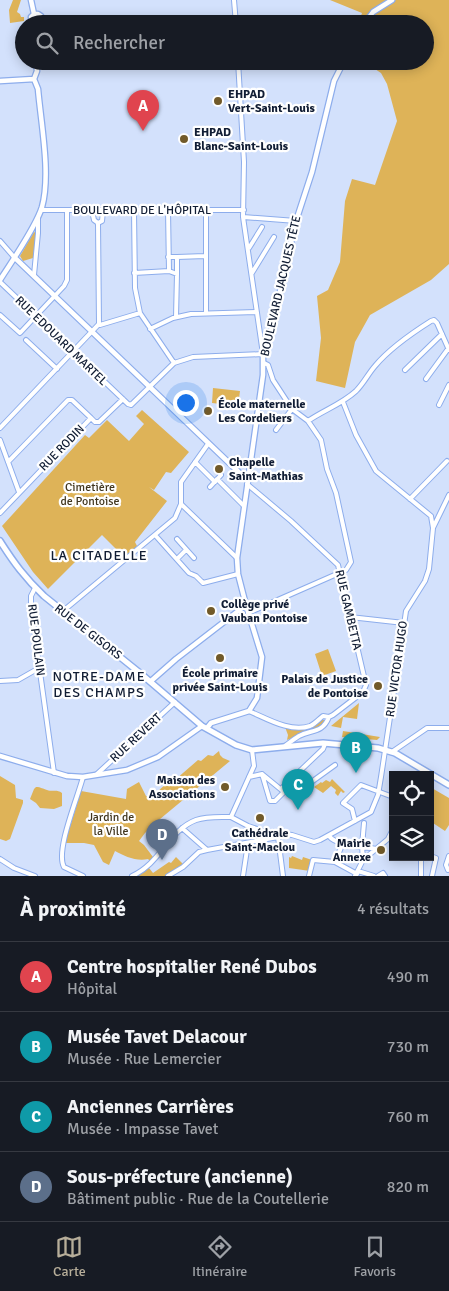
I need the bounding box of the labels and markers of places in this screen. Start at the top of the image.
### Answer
place label: EHPAD Vert-Saint-Louis [228,87,316,116]
pin: A [127,90,159,131]
marker: EHPAD Vert-Saint-Louis [212,95,224,107]
place label: EHPAD Blanc-Saint-Louis [194,125,289,154]
marker: EHPAD Blanc-Saint-Louis [178,133,190,145]
place label: École maternelle Les Cordeliers [218,397,306,426]
marker: École maternelle Les Cordeliers [202,405,214,417]
place label: Chapelle Saint-Mathias [229,455,304,484]
marker: Chapelle Saint-Mathias [213,463,225,475]
place label: Collège privé Vauban Pontoise [221,597,308,626]
marker: Collège privé Vauban Pontoise [205,605,217,617]
marker: École primaire privée Saint-Louis [214,652,226,664]
place label: École primaire privée Saint-Louis [172,666,268,695]
place label: Palais de Justice de Pontoise [281,672,368,701]
marker: Palais de Justice de Pontoise [372,680,384,692]
pin: B [340,732,372,773]
pin: C [282,769,314,810]
place label: Maison des Associations [149,773,216,802]
marker: Maison des Associations [219,781,231,793]
marker: Cathédrale Saint-Maclou [254,812,266,824]
pin: D [146,819,178,860]
place label: Cathédrale Saint-Maclou [225,826,296,855]
place label: Mairie Annexe [333,836,371,865]
marker: Mairie Annexe [375,844,387,856]

